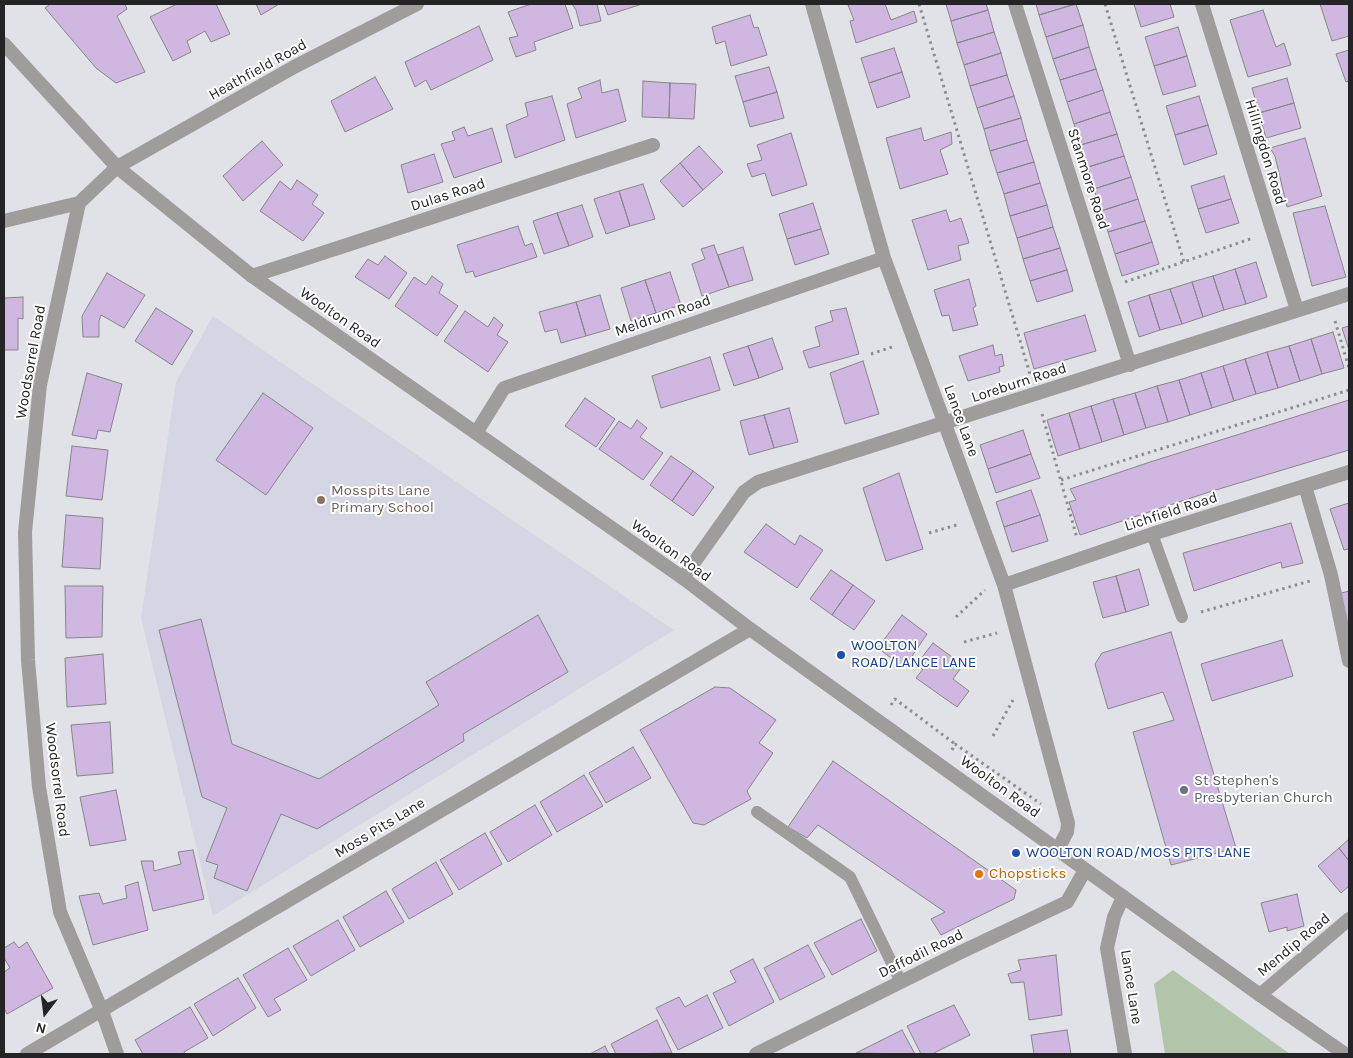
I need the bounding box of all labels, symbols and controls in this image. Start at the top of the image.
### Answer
street label: Heathfield Road [206,36,310,104]
street label: Hillingdon Road [1240,97,1290,207]
street label: Stanmore Road [1063,126,1113,232]
street label: Dulas Road [408,174,488,216]
street label: Woolton Road [296,284,384,352]
street label: Meldrum Road [613,291,713,341]
street label: Woodsorrel Road [12,304,50,420]
street label: Loreburn Road [969,359,1069,407]
street label: Lance Lane [940,383,982,459]
place label: Mosspits Lane Primary School [331,482,434,517]
street label: Lichfield Road [1122,488,1220,536]
marker: Mosspits Lane Primary School [315,494,327,506]
street label: Woolton Road [627,516,715,586]
place label: WOOLTON ROAD/LANCE LANE [851,637,976,672]
marker: WOOLTON ROAD/LANCE LANE [835,649,847,661]
street label: Woodsorrel Road [41,722,73,838]
street label: Woolton Road [956,752,1044,822]
place label: St Stephen's Presbyterian Church [1194,772,1333,807]
marker: St Stephen's Presbyterian Church [1178,784,1190,796]
street label: Moss Pits Lane [332,794,428,862]
place label: WOOLTON ROAD/MOSS PITS LANE [1026,844,1251,862]
marker: WOOLTON ROAD/MOSS PITS LANE [1010,847,1022,859]
place label: Chopsticks [989,865,1066,883]
marker: Chopsticks [973,868,985,880]
street label: Mendip Road [1254,909,1334,981]
street label: Daffodil Road [876,926,966,982]
street label: Lance Lane [1116,948,1146,1026]
north arrow [20,988,70,1038]
text: N [34,1018,48,1037]

